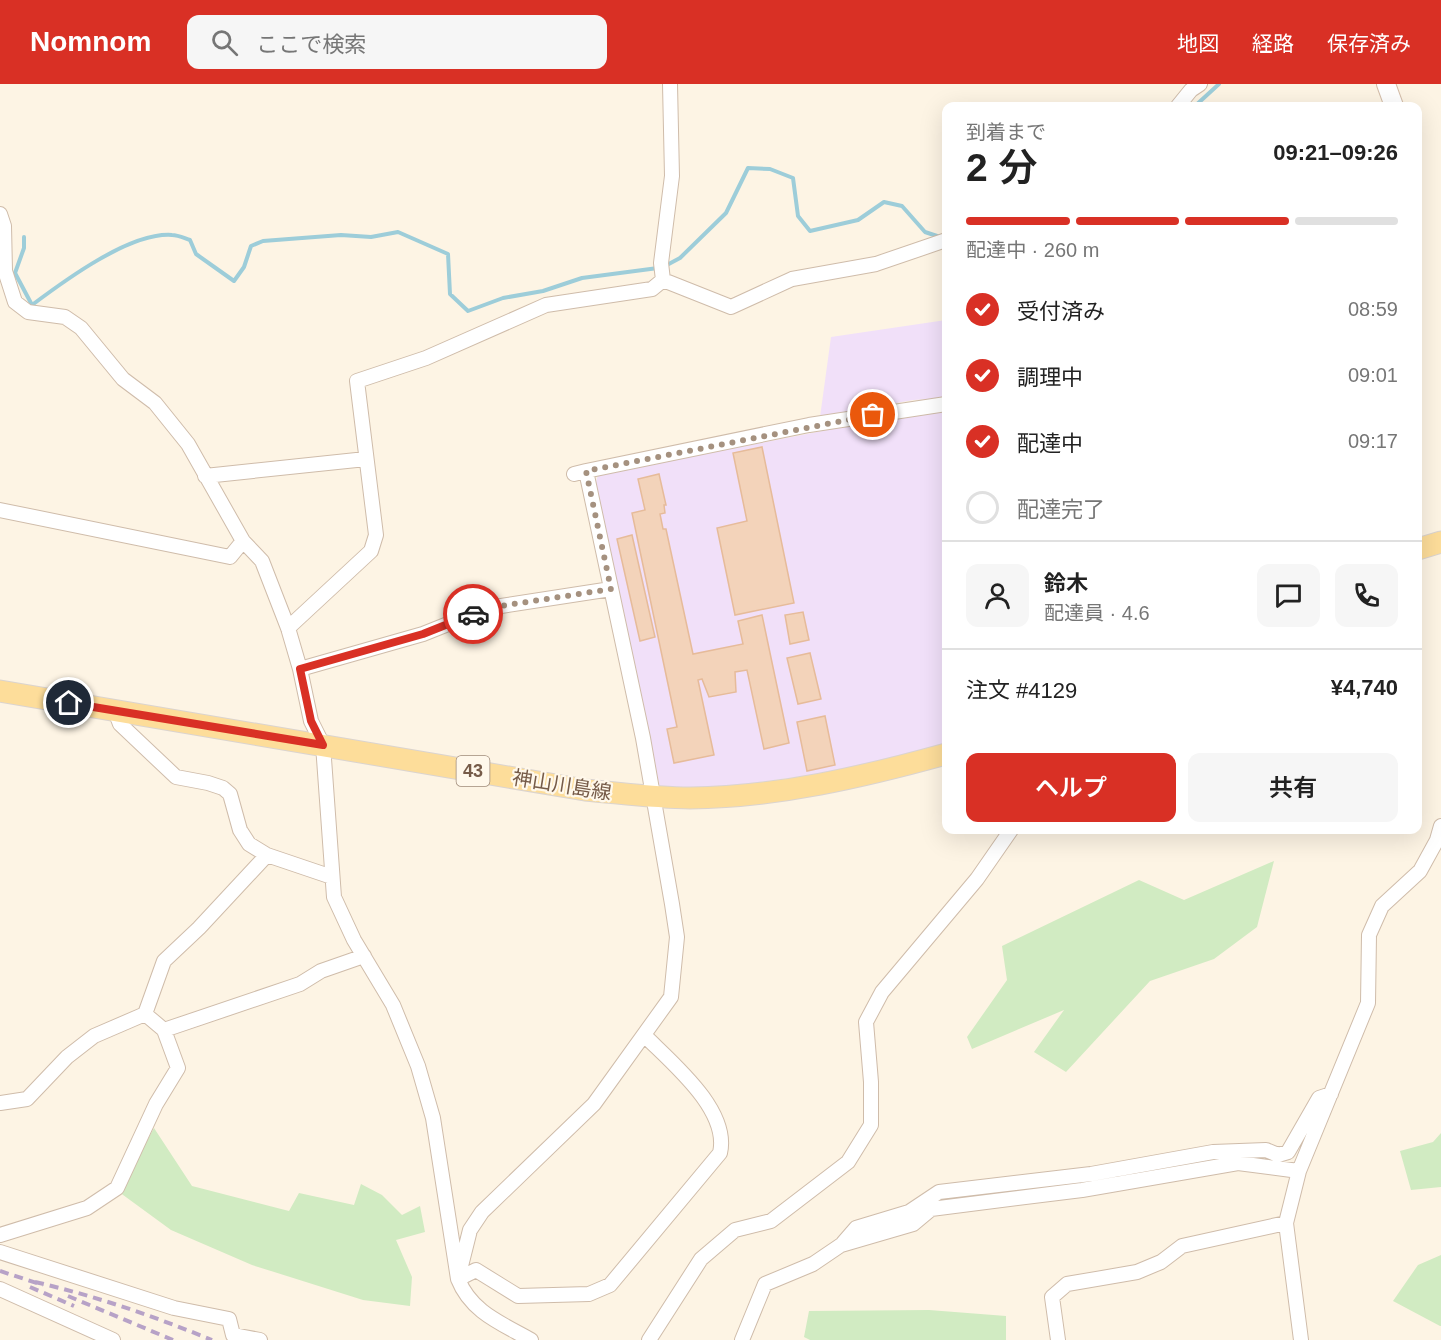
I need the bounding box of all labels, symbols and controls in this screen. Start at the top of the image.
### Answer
search box [187,15,607,69]
text: Nomnom [30,26,151,57]
icon: search [208,26,241,59]
text: ここで検索 [256,32,366,57]
text: 地図 [1177,32,1219,55]
text: 経路 [1252,32,1294,55]
text: 保存済み [1327,32,1411,55]
text: 到着まで [966,121,1046,143]
text: 09:21–09:26 [1273,140,1398,165]
text: 2 分 [966,146,1038,189]
text: 配達中 · 260 m [966,239,1099,261]
icon: check [966,293,999,326]
text: 08:59 [1348,298,1398,320]
text: 受付済み [1017,299,1105,324]
icon: check [966,359,999,392]
text: 09:01 [1348,364,1398,386]
text: 調理中 [1017,365,1083,390]
pin [847,389,898,440]
icon: bag [856,398,889,431]
icon: check [966,425,999,458]
text: 09:17 [1348,430,1398,452]
text: 配達中 [1017,431,1083,456]
text: 配達完了 [1017,497,1105,522]
button: person [966,564,1029,627]
button: chat [1257,564,1320,627]
button: phone [1335,564,1398,627]
text: 鈴木 [1044,571,1088,596]
courier [443,584,503,644]
icon: car [457,598,490,631]
text: 配達員 · 4.6 [1044,602,1150,624]
text: ¥4,740 [1331,675,1398,700]
pin [43,677,94,728]
text: 注文 #4129 [966,678,1077,703]
icon: home [52,686,85,719]
button: ヘルプ [966,753,1176,822]
button: 共有 [1188,753,1398,822]
road number: 43 [456,756,490,786]
street label: 神山川島線 [511,766,613,804]

